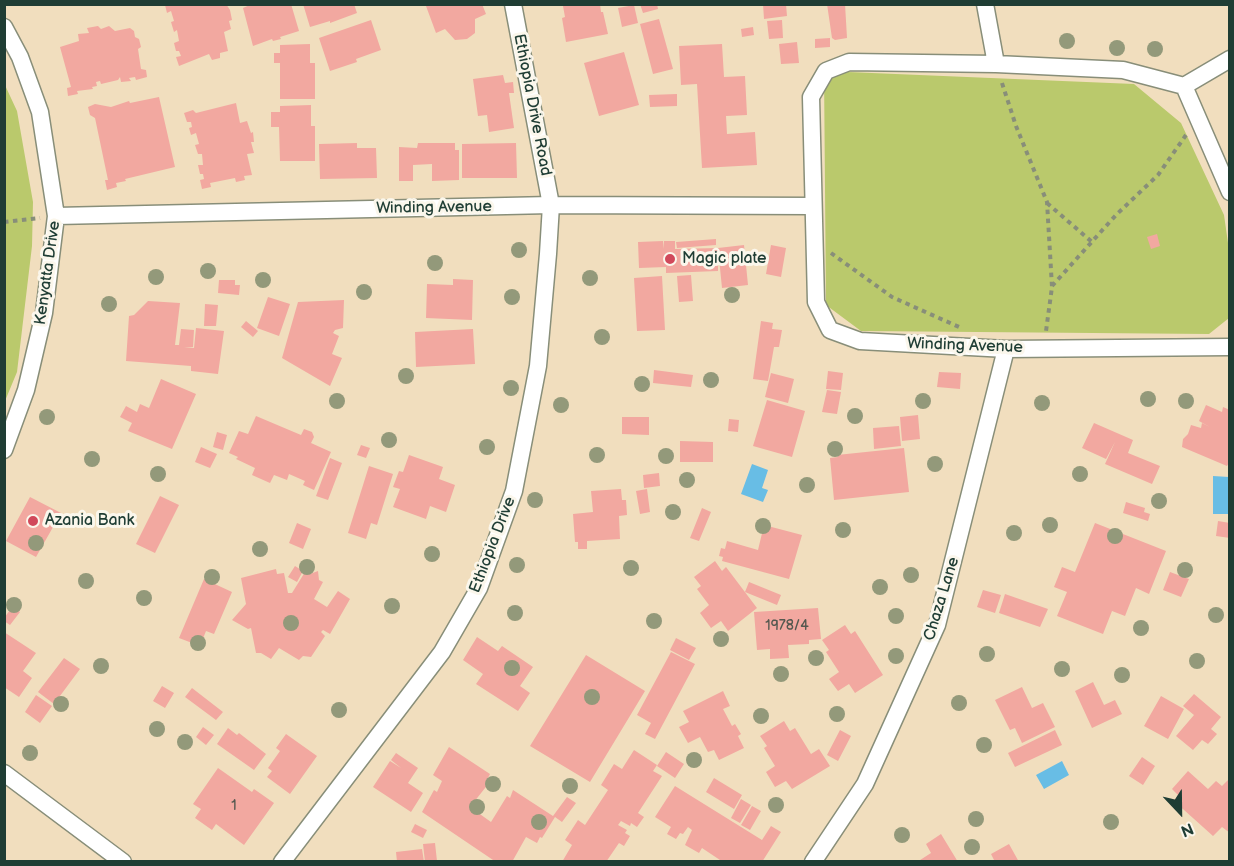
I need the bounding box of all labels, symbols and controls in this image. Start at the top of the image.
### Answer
street label: Ethiopia Drive Road [509,32,555,178]
street label: Winding Avenue [376,197,492,219]
street label: Kenyatta Drive [31,220,65,326]
place label: Magic plate [682,249,766,269]
marker: Magic plate [663,252,677,266]
street label: Winding Avenue [907,334,1023,358]
street label: Ethiopia Drive [466,494,520,596]
place label: Azania Bank [45,511,134,531]
marker: Azania Bank [26,514,40,528]
street label: Chaza Lane [920,555,964,643]
house number: 1978/4 [765,618,809,634]
north arrow [1150,782,1210,842]
house number: 1 [231,798,237,814]
text: N [1178,818,1196,840]

